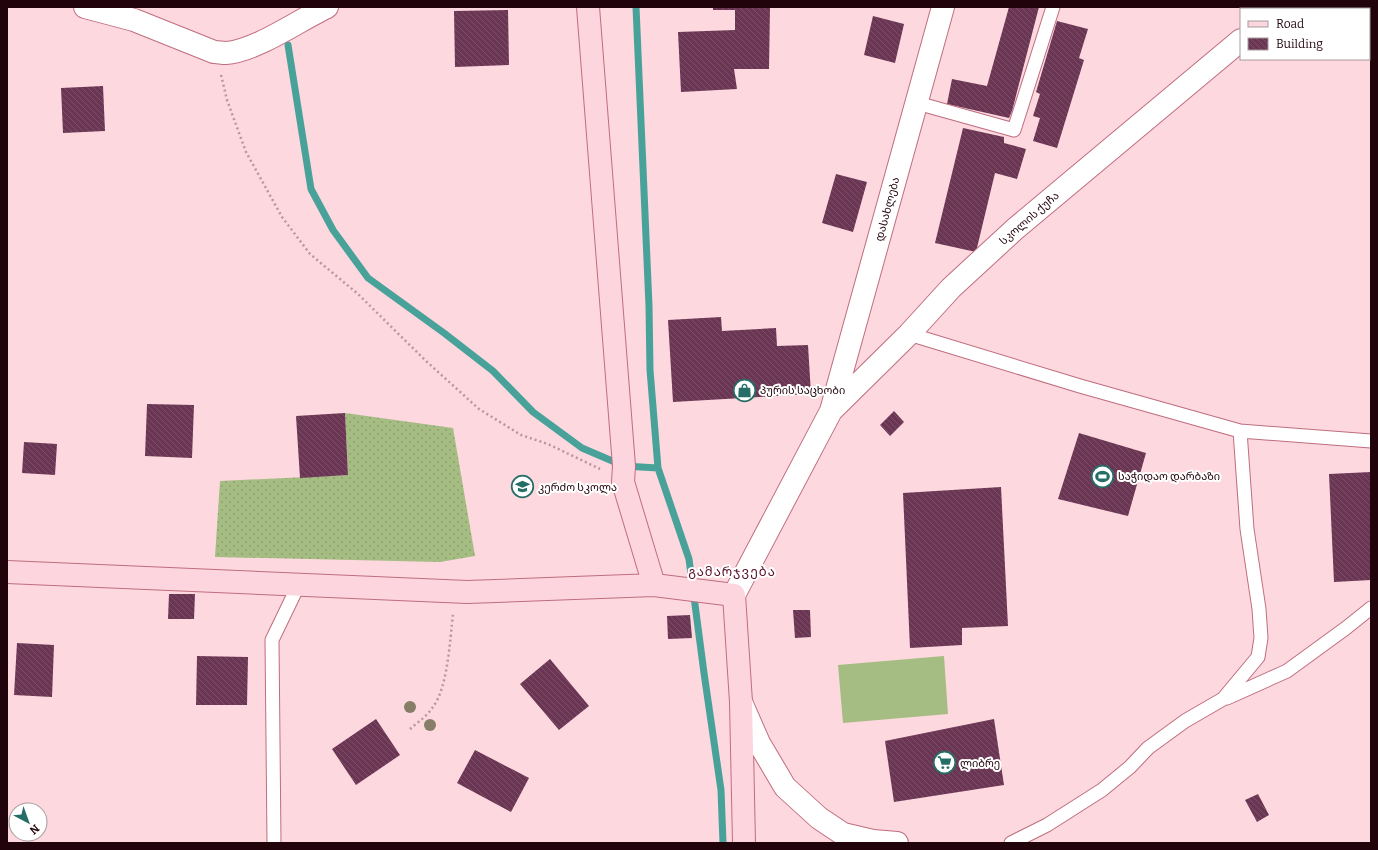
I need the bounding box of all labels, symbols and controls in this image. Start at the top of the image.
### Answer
legend [1240,8,1370,60]
text: Road [1276,17,1304,31]
text: Building [1276,37,1323,51]
street label: დასახლება [873,176,902,243]
street label: სკოლის ქუჩა [997,189,1062,248]
shop icon: პურის საცხობი [731,377,757,403]
place label: პურის საცხობი [760,384,845,397]
sports icon: საჭიდაო დარბაზი [1090,463,1116,489]
place label: საჭიდაო დარბაზი [1118,470,1220,483]
school or university icon: კერძო სკოლა [509,474,535,500]
place label: კერძო სკოლა [538,481,617,494]
district label: გამარჯვება [688,564,776,579]
supermarket icon: ლიბრე [931,750,957,776]
place label: ლიბრე [960,757,1000,770]
north arrow [8,802,48,842]
text: N [26,821,42,837]

